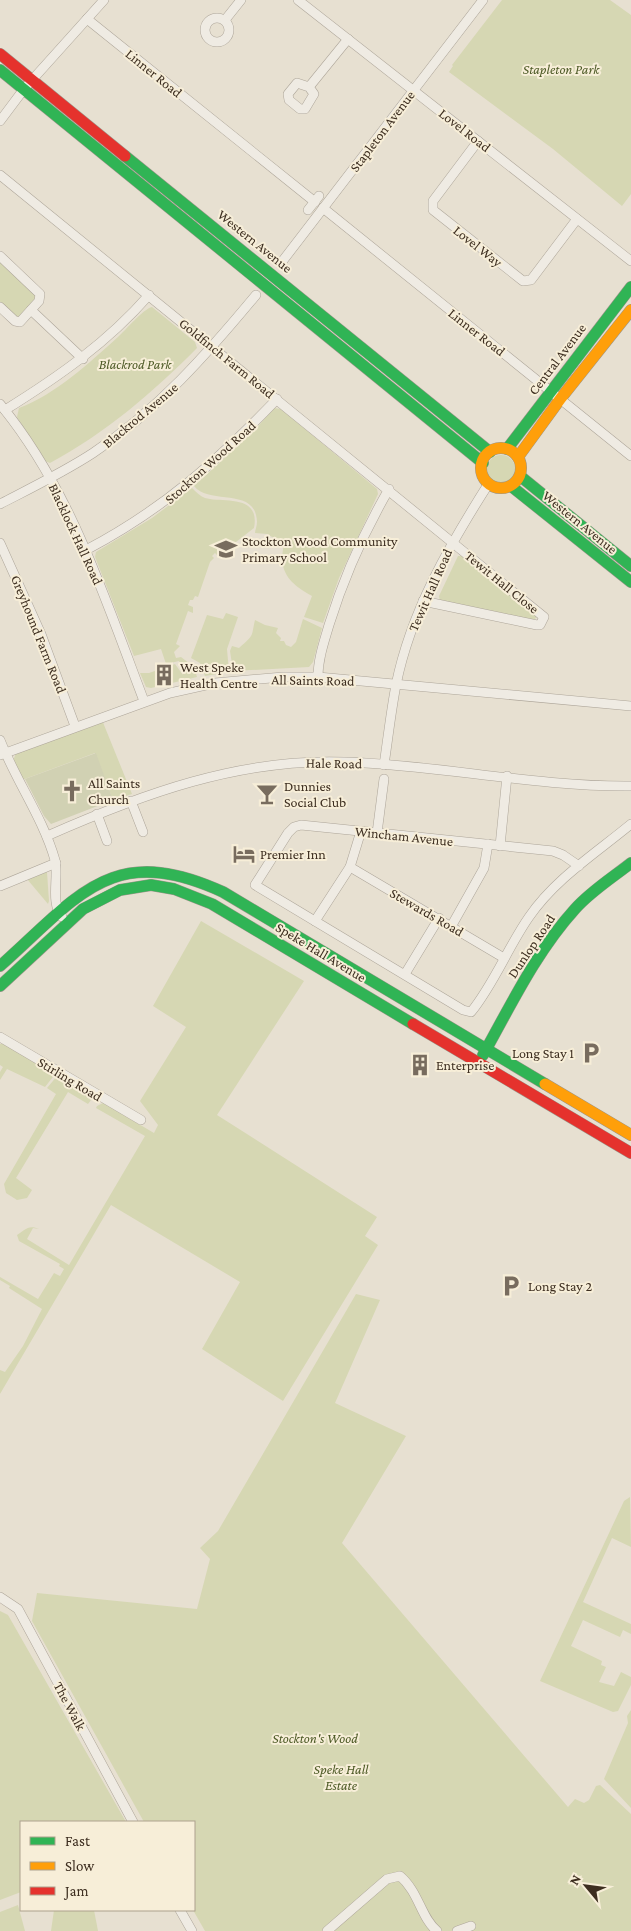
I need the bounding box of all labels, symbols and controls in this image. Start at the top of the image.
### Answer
street label: Linner Road [123,45,186,101]
park label: Stapleton Park [523,61,600,77]
street label: Stapleton Avenue [346,87,418,175]
street label: Lovel Road [436,105,494,155]
street label: Western Avenue [215,206,295,276]
street label: Lovel Way [450,222,506,270]
street label: Linner Road [445,305,509,360]
street label: Goldfinch Farm Road [176,315,278,402]
street label: Central Avenue [525,320,589,398]
park label: Blackrod Park [99,356,172,372]
street label: Blackrod Avenue [99,379,181,451]
street label: Stockton Wood Road [161,417,259,507]
street label: Blacklock Hall Road [46,481,107,588]
street label: Western Avenue [540,487,620,557]
place label: Stockton Wood Community Primary School [242,533,398,565]
school or university icon: Stockton Wood Community Primary School [213,536,239,562]
street label: Tewit Hall Road [405,546,456,634]
street label: Tewit Hall Close [462,547,542,617]
street label: Greyhound Farm Road [8,573,70,696]
place label: West Speke Health Centre [180,659,258,691]
building icon: West Speke Health Centre [151,662,177,688]
street label: All Saints Road [271,671,355,689]
street label: Hale Road [306,755,363,772]
place label: All Saints Church [88,775,140,807]
church icon: All Saints Church [59,778,85,804]
place label: Dunnies Social Club [284,778,346,810]
bar icon: Dunnies Social Club [254,781,280,807]
street label: Wincham Avenue [354,823,454,849]
hotel icon: Premier Inn [231,841,257,867]
place label: Premier Inn [260,846,326,862]
street label: Stewards Road [387,884,467,940]
street label: Dunlop Road [504,911,558,981]
street label: Speke Hall Avenue [273,919,369,985]
parking icon: Long Stay 1 [578,1040,604,1066]
place label: Long Stay 1 [512,1045,574,1061]
building icon: Enterprise [407,1052,433,1078]
street label: Stirling Road [35,1054,106,1105]
place label: Enterprise [436,1057,494,1073]
parking icon: Long Stay 2 [498,1273,524,1299]
place label: Long Stay 2 [528,1278,592,1294]
street label: The Walk [50,1679,90,1733]
park label: Stockton's Wood [272,1730,358,1746]
park label: Speke Hall Estate [313,1761,369,1793]
legend [20,1821,195,1911]
text: Fast [65,1833,91,1849]
text: Slow [65,1858,95,1874]
north arrow [561,1861,611,1911]
text: N [565,1871,584,1888]
text: Jam [63,1883,88,1900]

